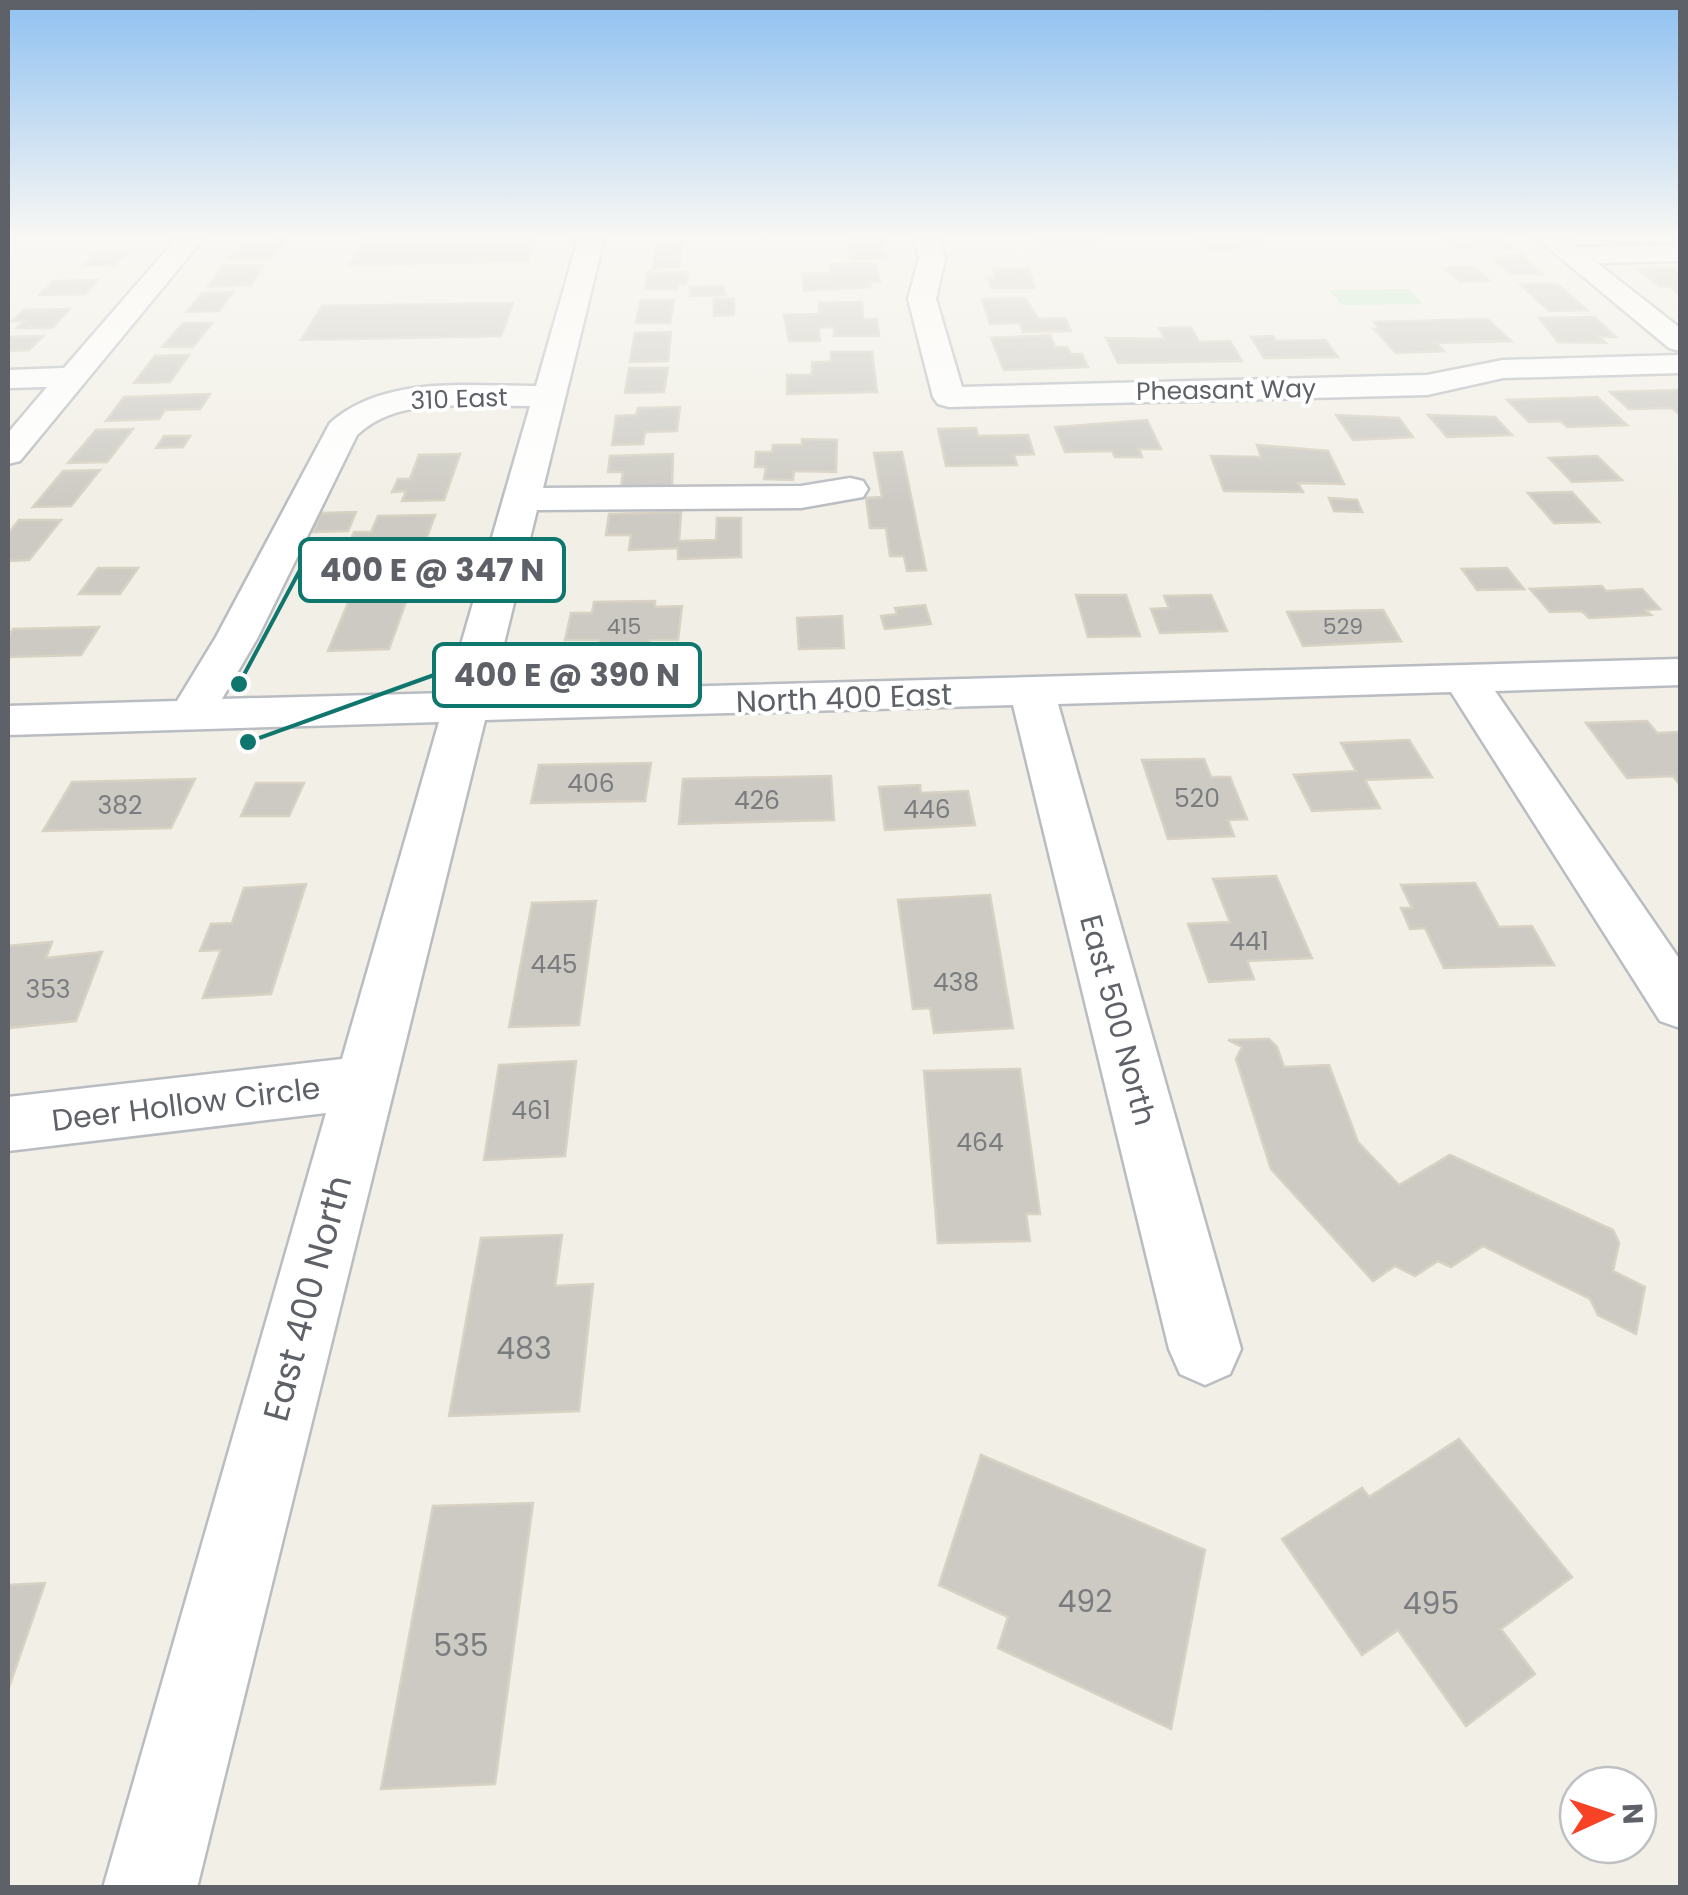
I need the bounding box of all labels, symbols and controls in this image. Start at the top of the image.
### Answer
street label: Pheasant Way [1136,371,1316,409]
street label: 310 East [410,380,508,418]
callout: 400 E @ 347 N [300,539,564,601]
text: 400 E @ 347 N [320,547,544,592]
house number: 415 [607,611,641,642]
house number: 529 [1323,611,1363,642]
callout: 400 E @ 390 N [434,644,700,706]
text: 400 E @ 390 N [454,652,680,697]
street label: North 400 East [735,673,953,723]
house number: 406 [567,766,615,801]
house number: 520 [1174,781,1220,816]
house number: 426 [734,783,780,818]
house number: 382 [98,788,142,823]
house number: 446 [903,792,951,827]
street label: East 500 North [1069,910,1167,1130]
house number: 441 [1229,924,1269,959]
house number: 445 [530,947,578,982]
house number: 438 [933,965,979,1000]
house number: 353 [25,972,71,1007]
street label: Deer Hollow Circle [49,1066,323,1142]
house number: 461 [511,1093,551,1128]
house number: 464 [956,1125,1004,1160]
street label: East 400 North [251,1170,363,1426]
house number: 483 [496,1327,552,1370]
house number: 492 [1057,1580,1113,1623]
house number: 495 [1403,1582,1459,1625]
house number: 535 [433,1624,489,1667]
north arrow [1558,1765,1658,1865]
text: N [1612,1802,1652,1825]

